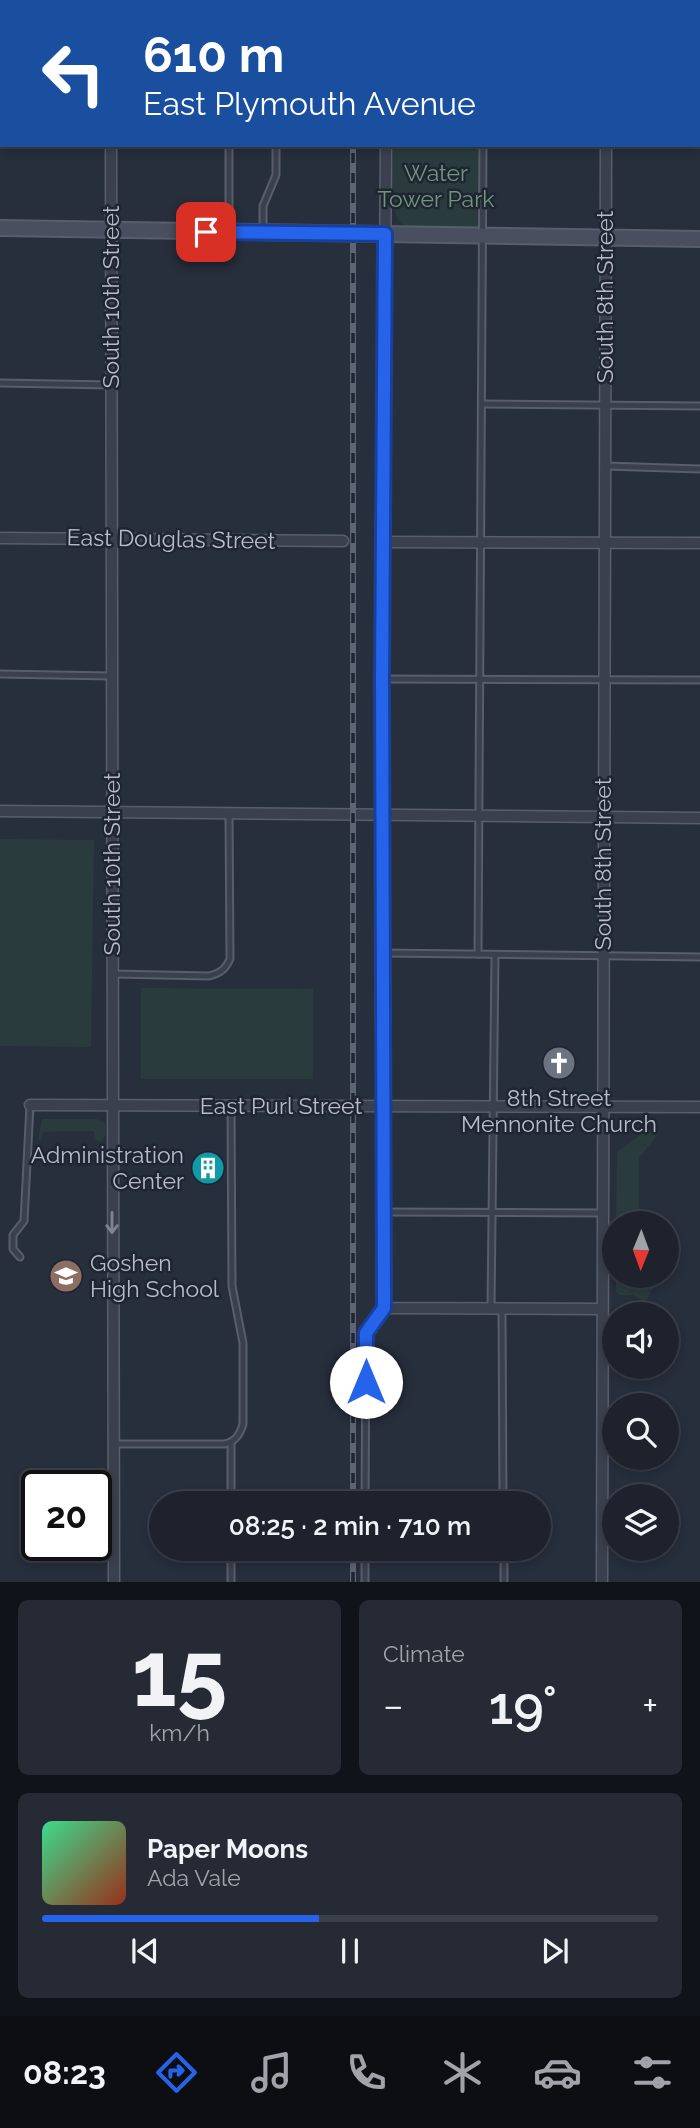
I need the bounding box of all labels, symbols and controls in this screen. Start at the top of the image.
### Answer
text: 610 m [143,26,284,83]
icon: left [28,28,119,119]
text: East Plymouth Avenue [143,85,476,122]
park label: Water Tower Park [378,159,494,212]
pin [176,202,236,262]
street label: South 10th Street [97,205,124,388]
street label: South 8th Street [591,210,618,383]
icon: arrive [187,213,225,251]
street label: East Douglas Street [66,523,276,554]
street label: South 10th Street [98,772,125,955]
street label: South 8th Street [589,777,616,950]
church icon: 8th Street Mennonite Church [540,1044,578,1082]
place label: 8th Street Mennonite Church [461,1084,657,1137]
street label: East Purl Street [200,1092,362,1119]
place label: Administration Center [31,1141,184,1194]
building icon: Administration Center [189,1149,227,1187]
one-way arrow [105,1211,119,1234]
north arrow [602,1211,679,1288]
map controls [602,1211,679,1561]
place label: Goshen High School [90,1249,220,1302]
school or university icon: Goshen High School [47,1257,85,1295]
button: sound [602,1302,679,1379]
position arrow [329,1345,403,1419]
button: search [602,1393,679,1470]
speed limit sign: 20 [21,1470,112,1561]
button: layers [602,1484,679,1561]
text: 08:25 · 2 min · 710 m [229,1511,471,1541]
text: 15 [132,1620,227,1727]
text: Climate [383,1640,465,1667]
text: 19° [489,1675,557,1736]
text: − [383,1683,403,1728]
text: + [642,1683,658,1728]
text: km/h [149,1719,210,1746]
text: Paper Moons [147,1834,308,1864]
text: Ada Vale [147,1864,241,1891]
icon: previous [126,1932,164,1970]
icon: pause [331,1932,369,1970]
icon: next [536,1932,574,1970]
icon: directions [152,2048,201,2097]
icon: music [247,2048,296,2097]
icon: phone [342,2048,391,2097]
icon: climate [438,2048,487,2097]
icon: car [533,2048,582,2097]
icon: filters [628,2048,677,2097]
text: 08:23 [23,2054,106,2091]

